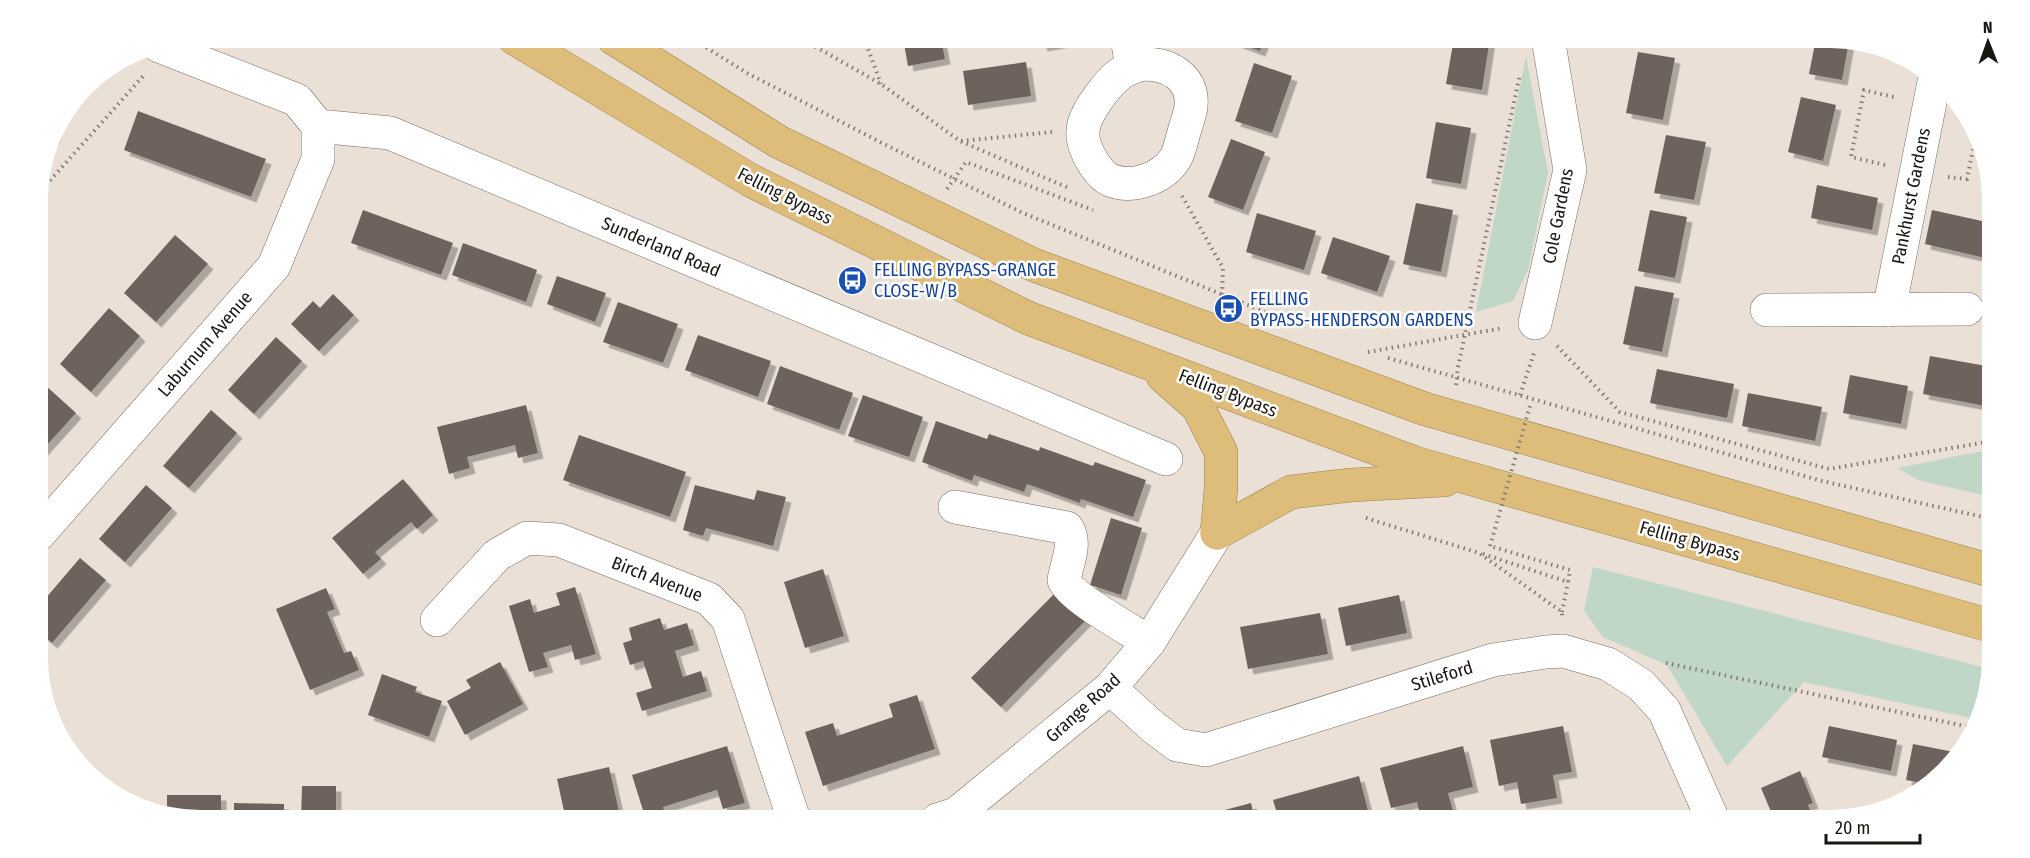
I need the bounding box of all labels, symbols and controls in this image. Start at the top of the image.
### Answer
north arrow [1958,12,2018,72]
text: N [1983,18,1993,37]
street label: Pankhurst Gardens [1887,126,1935,266]
street label: Felling Bypass [734,163,836,229]
street label: Cole Gardens [1538,166,1578,266]
street label: Sunderland Road [598,212,724,282]
place label: FELLING BYPASS-GRANGE CLOSE-W/B [874,259,1056,302]
bus stop icon: FELLING BYPASS-GRANGE CLOSE-W/B [837,264,869,296]
street label: Laburnum Avenue [153,287,257,401]
place label: FELLING BYPASS-HENDERSON GARDENS [1250,288,1473,331]
bus stop icon: FELLING BYPASS-HENDERSON GARDENS [1213,293,1245,325]
street label: Felling Bypass [1176,364,1281,422]
street label: Felling Bypass [1637,516,1743,566]
street label: Birch Avenue [608,552,706,606]
street label: Stileford [1409,656,1475,696]
street label: Grange Road [1041,669,1125,747]
scale bar [1826,807,1920,845]
text: 20 m [1835,817,1870,839]

